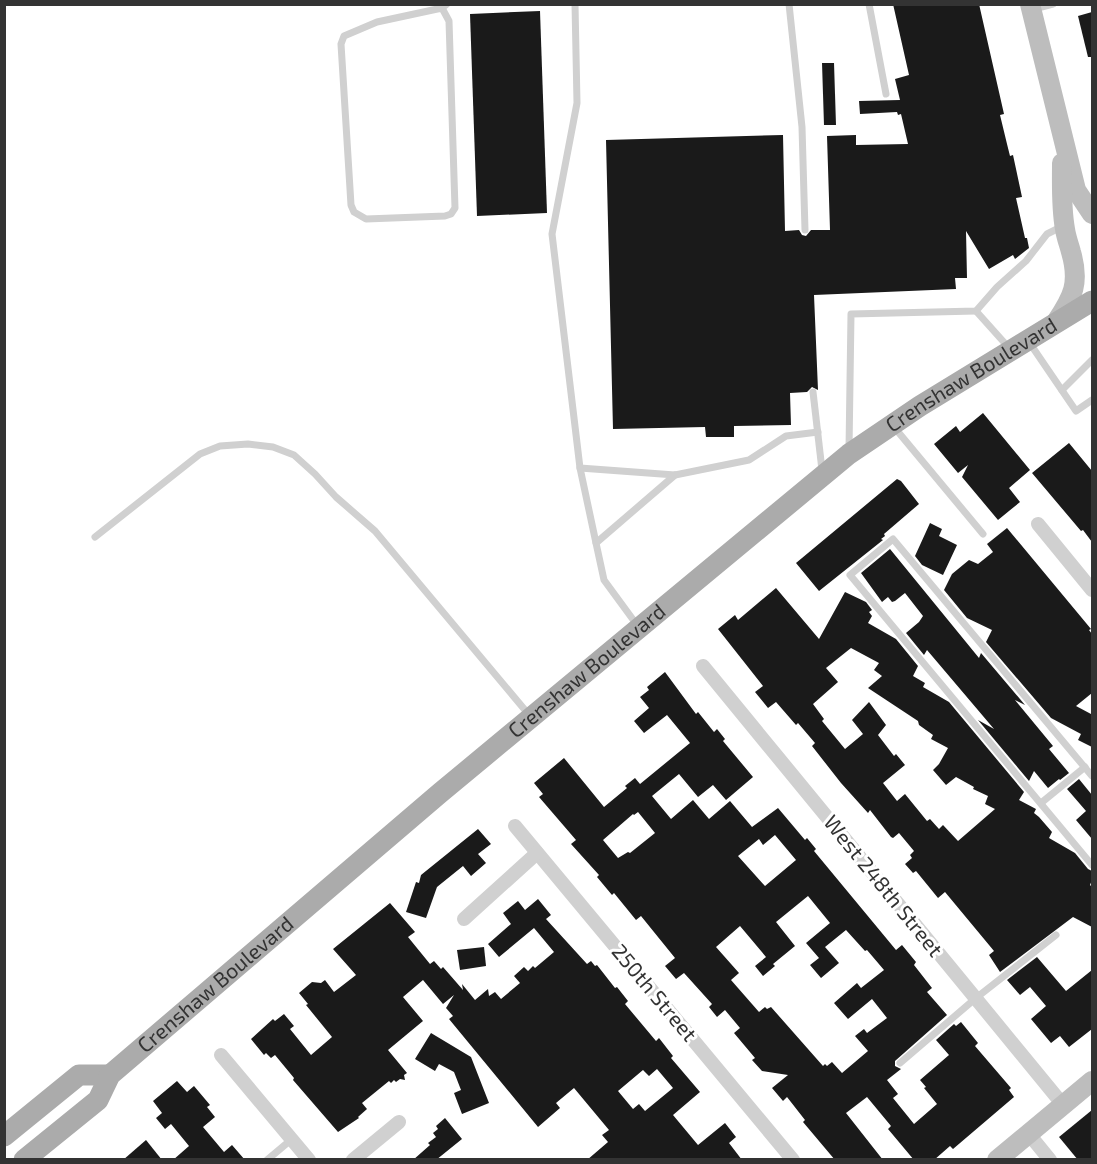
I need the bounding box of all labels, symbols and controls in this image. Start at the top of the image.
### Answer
street label: Crenshaw Boulevard [880,312,1061,437]
street label: Crenshaw Boulevard [502,598,670,742]
street label: West 248th Street [819,809,949,961]
street label: Crenshaw Boulevard [132,910,298,1057]
street label: 250th Street [607,938,703,1046]

